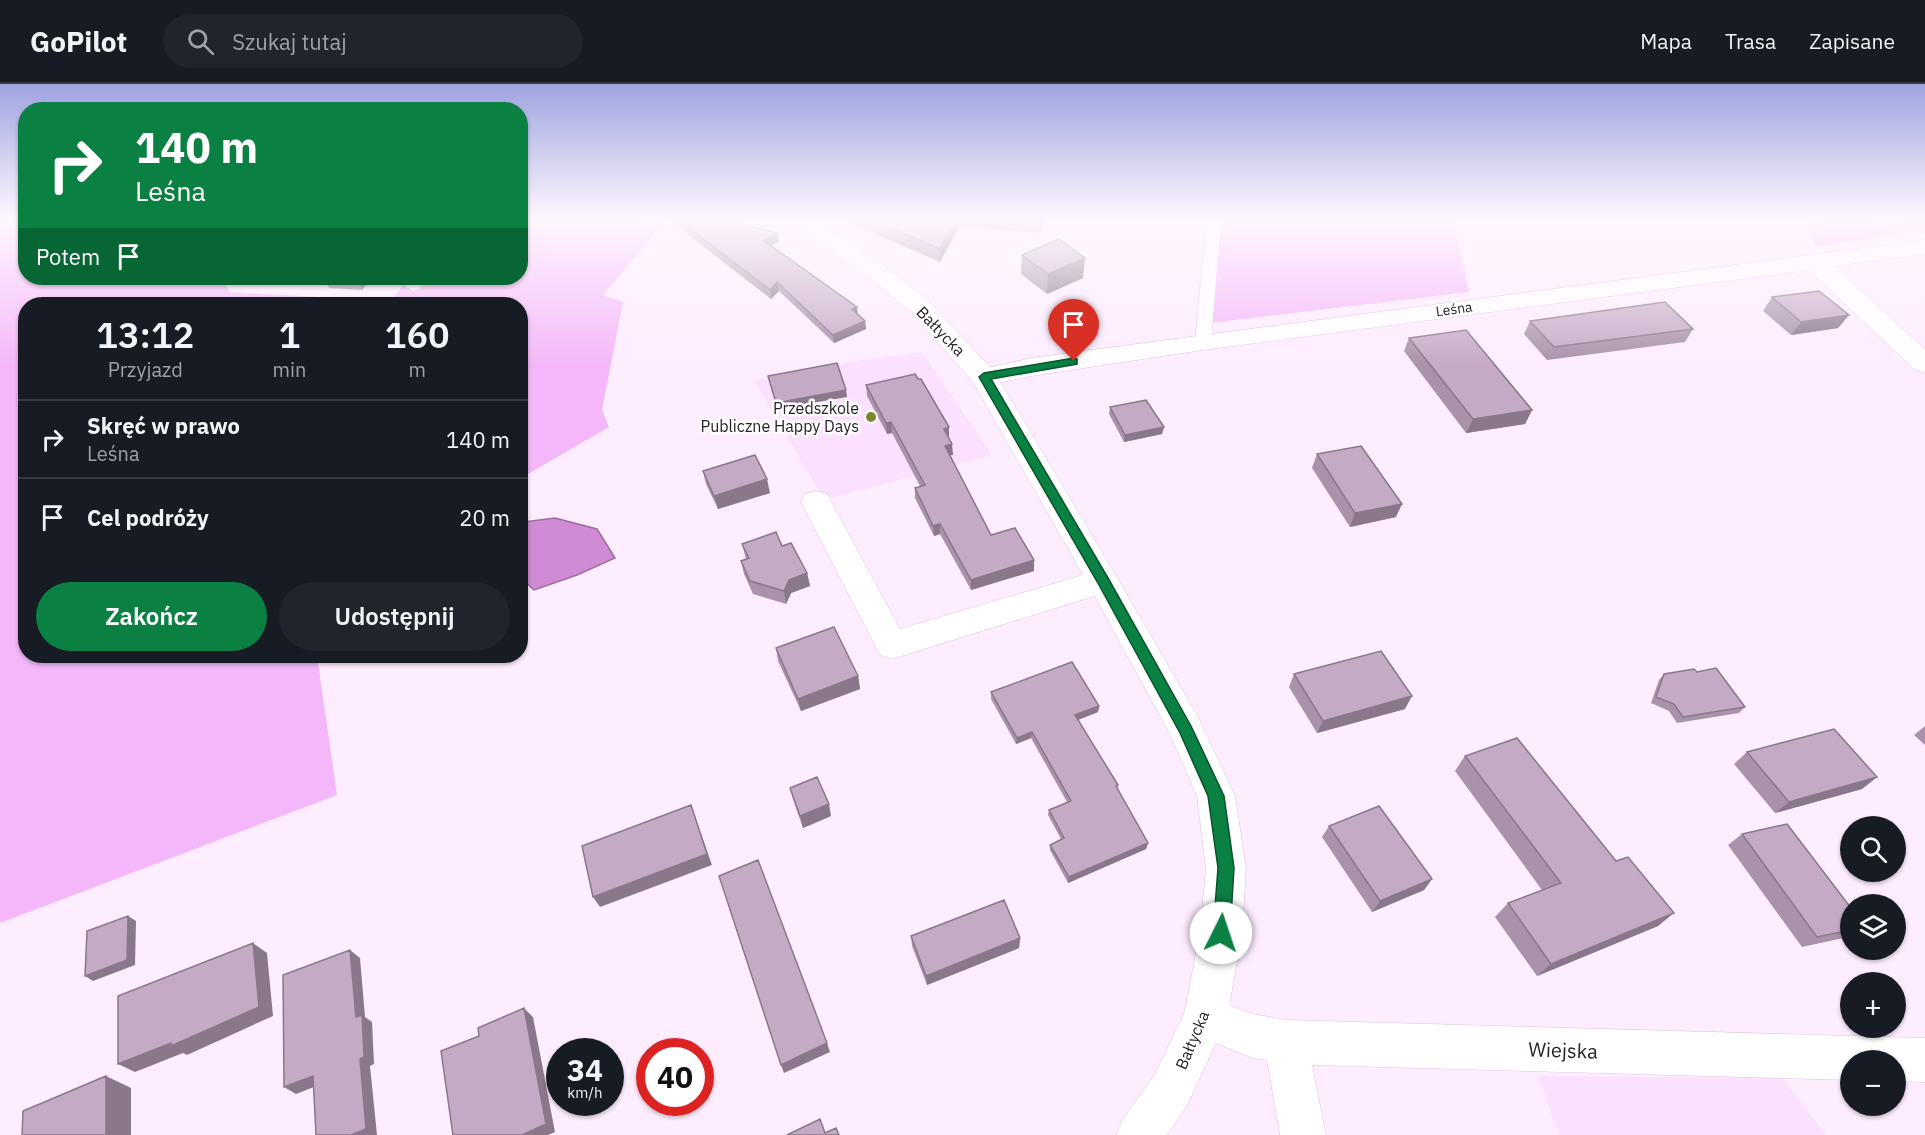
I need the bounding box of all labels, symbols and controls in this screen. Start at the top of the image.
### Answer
search box [163,14,583,68]
text: GoPilot [30,23,127,60]
icon: search [184,25,217,58]
text: Szukaj tutaj [232,27,347,56]
text: Mapa [1640,27,1692,55]
text: Trasa [1725,27,1776,55]
text: Zapisane [1809,27,1895,55]
text: 140 m [135,120,258,175]
icon: right [36,126,114,204]
text: Leśna [135,173,206,208]
icon: arrive [112,240,145,273]
text: Potem [36,242,100,271]
street label: Leśna [1435,297,1474,320]
pin [1048,299,1099,361]
street label: Bałtycka [912,302,970,361]
icon: arrive [1057,308,1090,341]
text: 13:12 [96,311,194,358]
text: 1 [279,311,300,358]
text: 160 [385,311,450,358]
text: Przyjazd [108,356,183,383]
text: min [273,356,306,383]
text: m [408,356,426,383]
place label: Przedszkole Publiczne Happy Days [700,398,859,436]
marker: Przedszkole Publiczne Happy Days [864,410,878,424]
text: Skręć w prawo [87,411,240,440]
icon: right [36,423,69,456]
text: 140 m [446,425,510,454]
text: Leśna [87,440,140,467]
icon: arrive [36,501,69,534]
text: Cel podróży [87,503,209,532]
text: 20 m [459,503,510,532]
button: Zakończ [36,582,267,651]
button: Udostępnij [279,582,510,651]
map controls [1840,816,1906,1116]
button: search [1840,816,1906,882]
button: layers [1840,894,1906,960]
position arrow [1189,901,1253,965]
button: + [1840,972,1906,1038]
street label: Bałtycka [1171,1007,1213,1072]
street label: Wiejska [1528,1035,1599,1065]
speed limit sign: 40 [636,1038,714,1116]
text: 34 [567,1050,603,1089]
button: − [1840,1050,1906,1116]
text: km/h [567,1083,603,1102]

